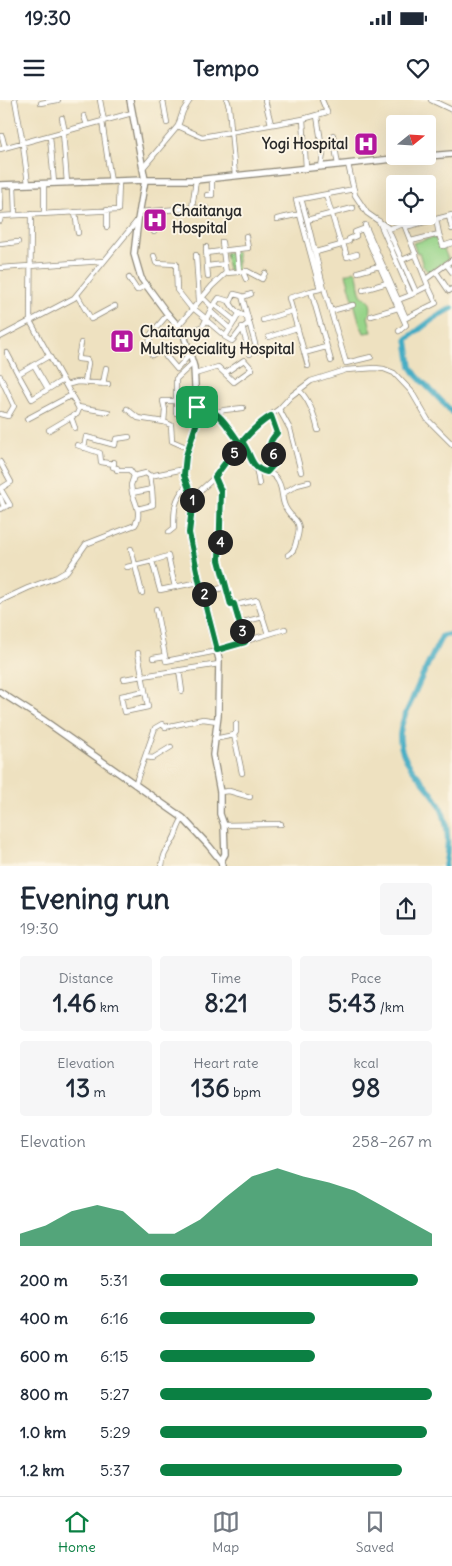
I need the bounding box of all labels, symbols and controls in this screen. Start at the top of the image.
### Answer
text: 19:30 [25,6,71,30]
icon: menu [20,54,48,82]
text: Tempo [193,54,259,82]
icon: heart [404,54,432,82]
north arrow [386,115,436,165]
map controls [386,115,436,225]
hospital icon: Yogi Hospital [353,131,379,157]
place label: Yogi Hospital [261,134,348,154]
button: locate [386,175,436,225]
place label: Chaitanya Hospital [172,201,242,238]
hospital icon: Chaitanya Hospital [142,207,168,233]
place label: Chaitanya Multispeciality Hospital [140,322,294,359]
hospital icon: Chaitanya Multispeciality Hospital [109,328,135,354]
pin [176,386,218,428]
icon: arrive [183,393,211,421]
pin: 5 [222,440,246,466]
pin: 6 [260,442,286,466]
text: 5 [230,444,239,462]
text: 6 [269,445,278,463]
pin: 1 [180,488,204,512]
text: 1 [190,491,195,509]
pin: 4 [208,530,232,554]
text: 4 [216,533,225,551]
pin: 2 [192,582,216,606]
text: 2 [201,585,208,603]
pin: 3 [230,618,254,644]
text: 3 [239,622,246,640]
text: Evening run [20,881,170,917]
button: share [380,883,432,935]
text: 19:30 [20,918,59,938]
text: Distance [59,969,113,987]
text: Time [211,969,241,987]
text: Pace [351,969,381,987]
text: 1.46 [53,987,96,1019]
text: 8:21 [204,987,248,1019]
text: 5:43 [328,987,376,1019]
text: km [96,998,119,1016]
text: /km [376,998,404,1016]
text: Elevation [57,1054,115,1072]
text: Heart rate [194,1054,258,1072]
text: kcal [353,1054,379,1072]
text: 13 [66,1072,90,1104]
text: 136 [191,1072,230,1104]
text: 98 [352,1072,380,1104]
text: m [90,1083,106,1101]
text: bpm [230,1083,261,1101]
text: Elevation [20,1131,86,1151]
text: 258–267 m [352,1131,432,1151]
text: 200 m [20,1270,68,1290]
text: 5:31 [100,1270,128,1290]
text: 400 m [20,1308,68,1328]
text: 6:16 [100,1308,128,1328]
text: 600 m [20,1346,68,1366]
text: 6:15 [100,1346,128,1366]
text: 800 m [20,1384,68,1404]
text: 5:27 [100,1384,129,1404]
text: 1.0 km [20,1422,66,1442]
text: 5:29 [100,1422,131,1442]
text: 1.2 km [20,1460,64,1480]
text: 5:37 [100,1460,130,1480]
tab: Home [58,1508,96,1556]
tab: Map [212,1508,240,1556]
tab: Saved [356,1508,394,1556]

